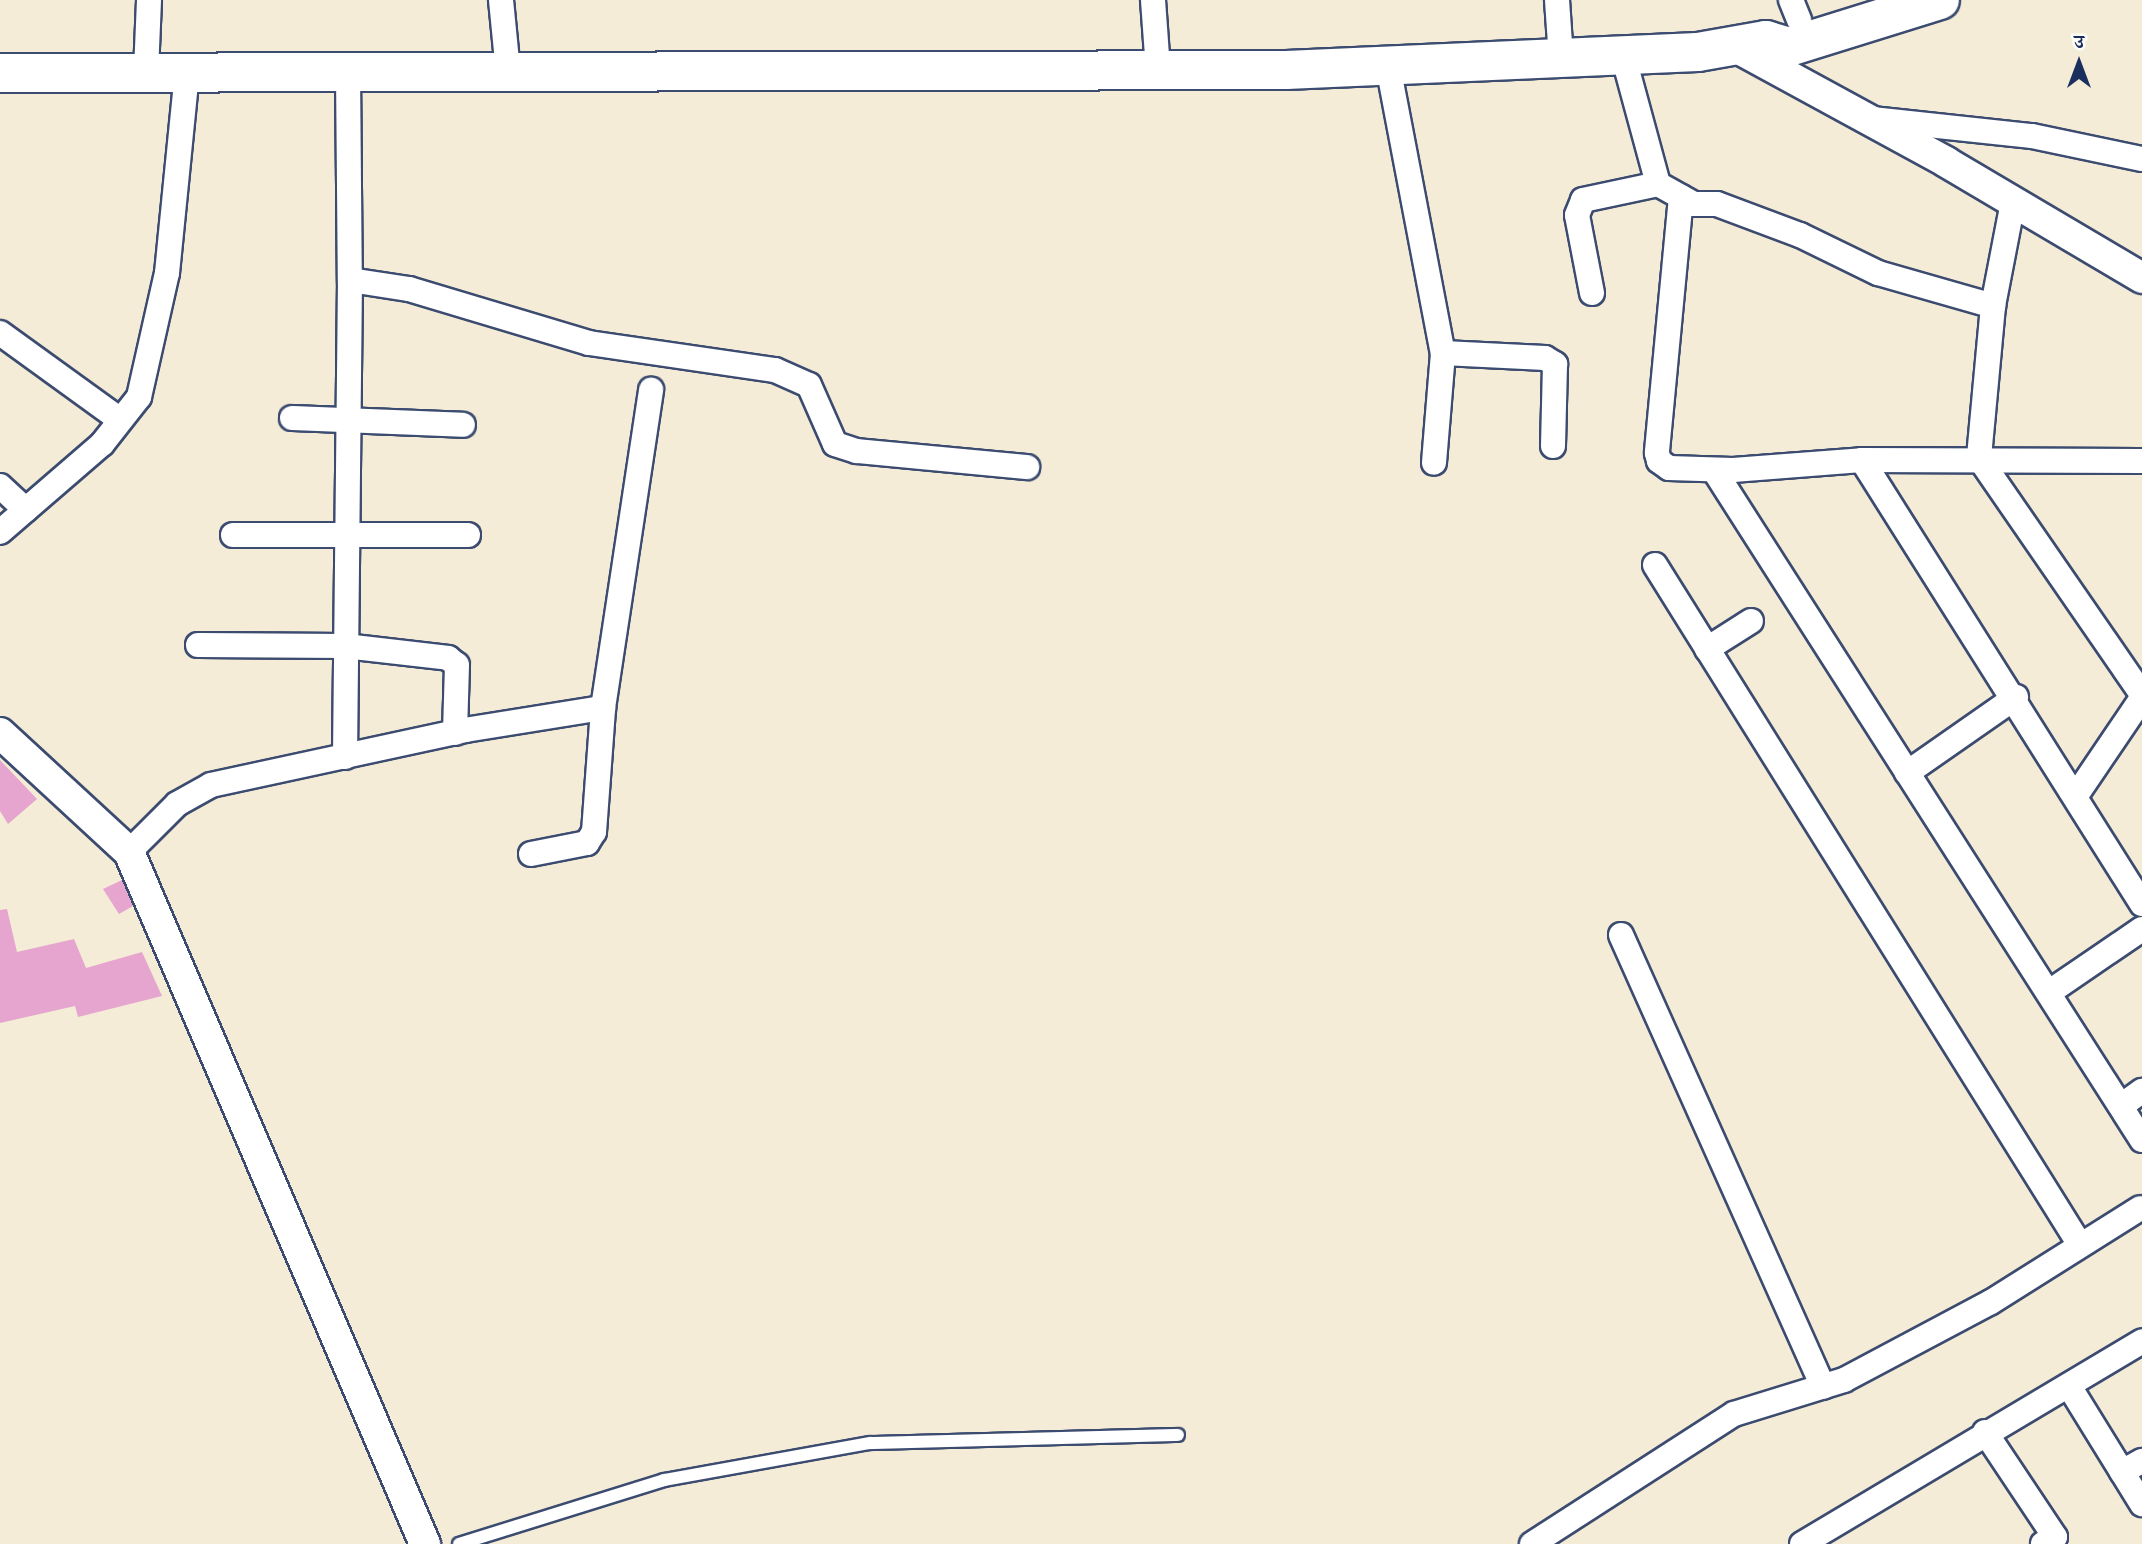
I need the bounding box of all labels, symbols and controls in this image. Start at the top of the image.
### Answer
north arrow [2044,28,2114,98]
text: उ [2074,30,2084,54]

